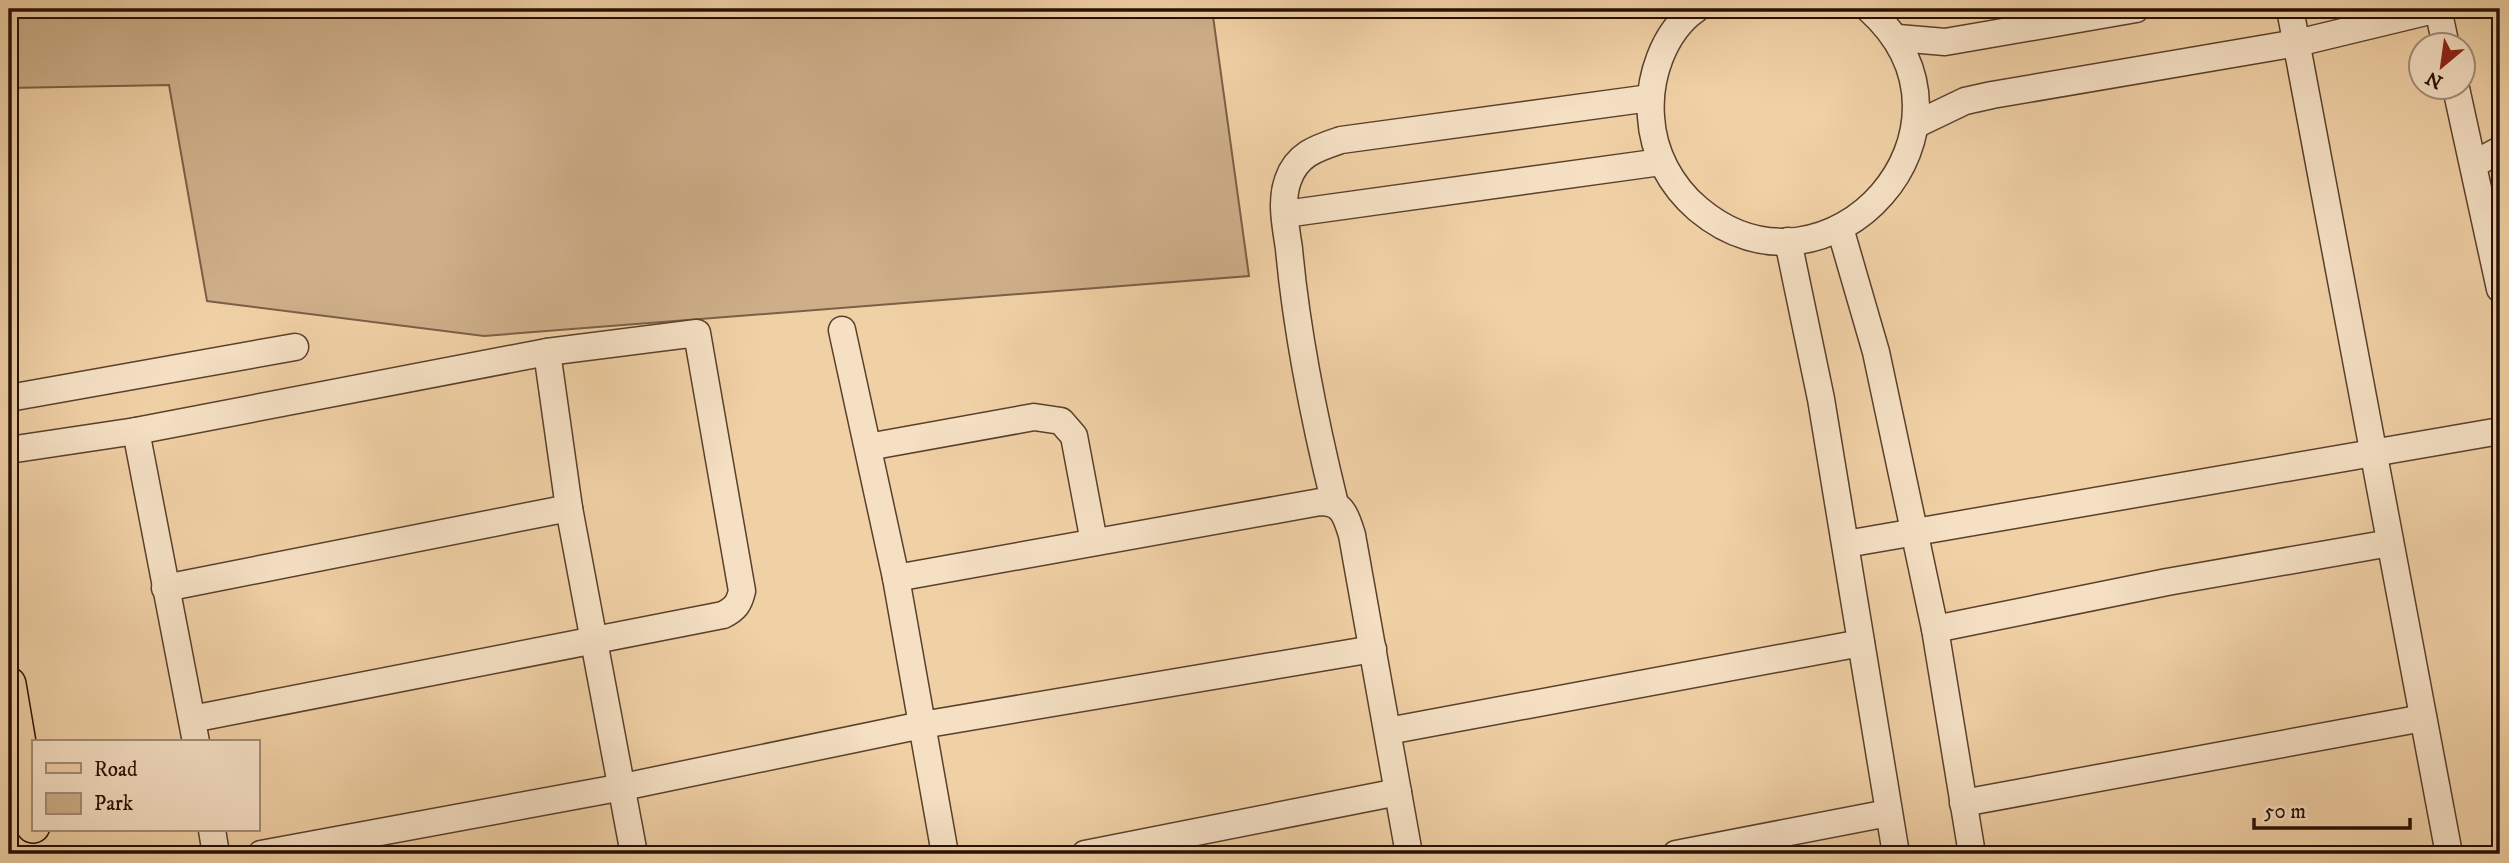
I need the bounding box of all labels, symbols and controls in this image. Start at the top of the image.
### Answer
north arrow [2408,32,2478,102]
text: N [2422,66,2447,93]
legend [32,740,259,832]
text: Road [94,757,138,783]
scale bar [2254,786,2409,830]
text: Park [94,791,134,817]
text: 50 m [2264,799,2306,825]

